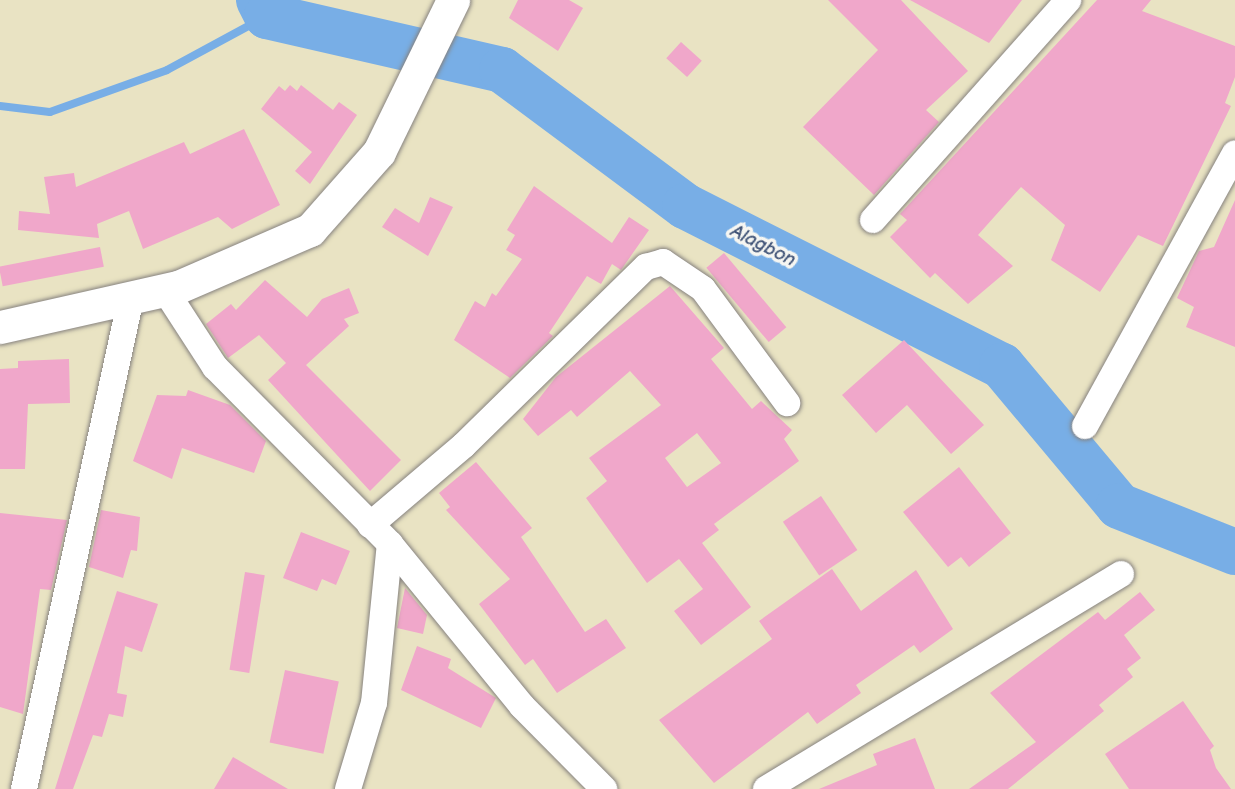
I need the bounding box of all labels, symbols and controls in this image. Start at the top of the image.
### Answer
water label: Alagbon [727,220,799,272]

